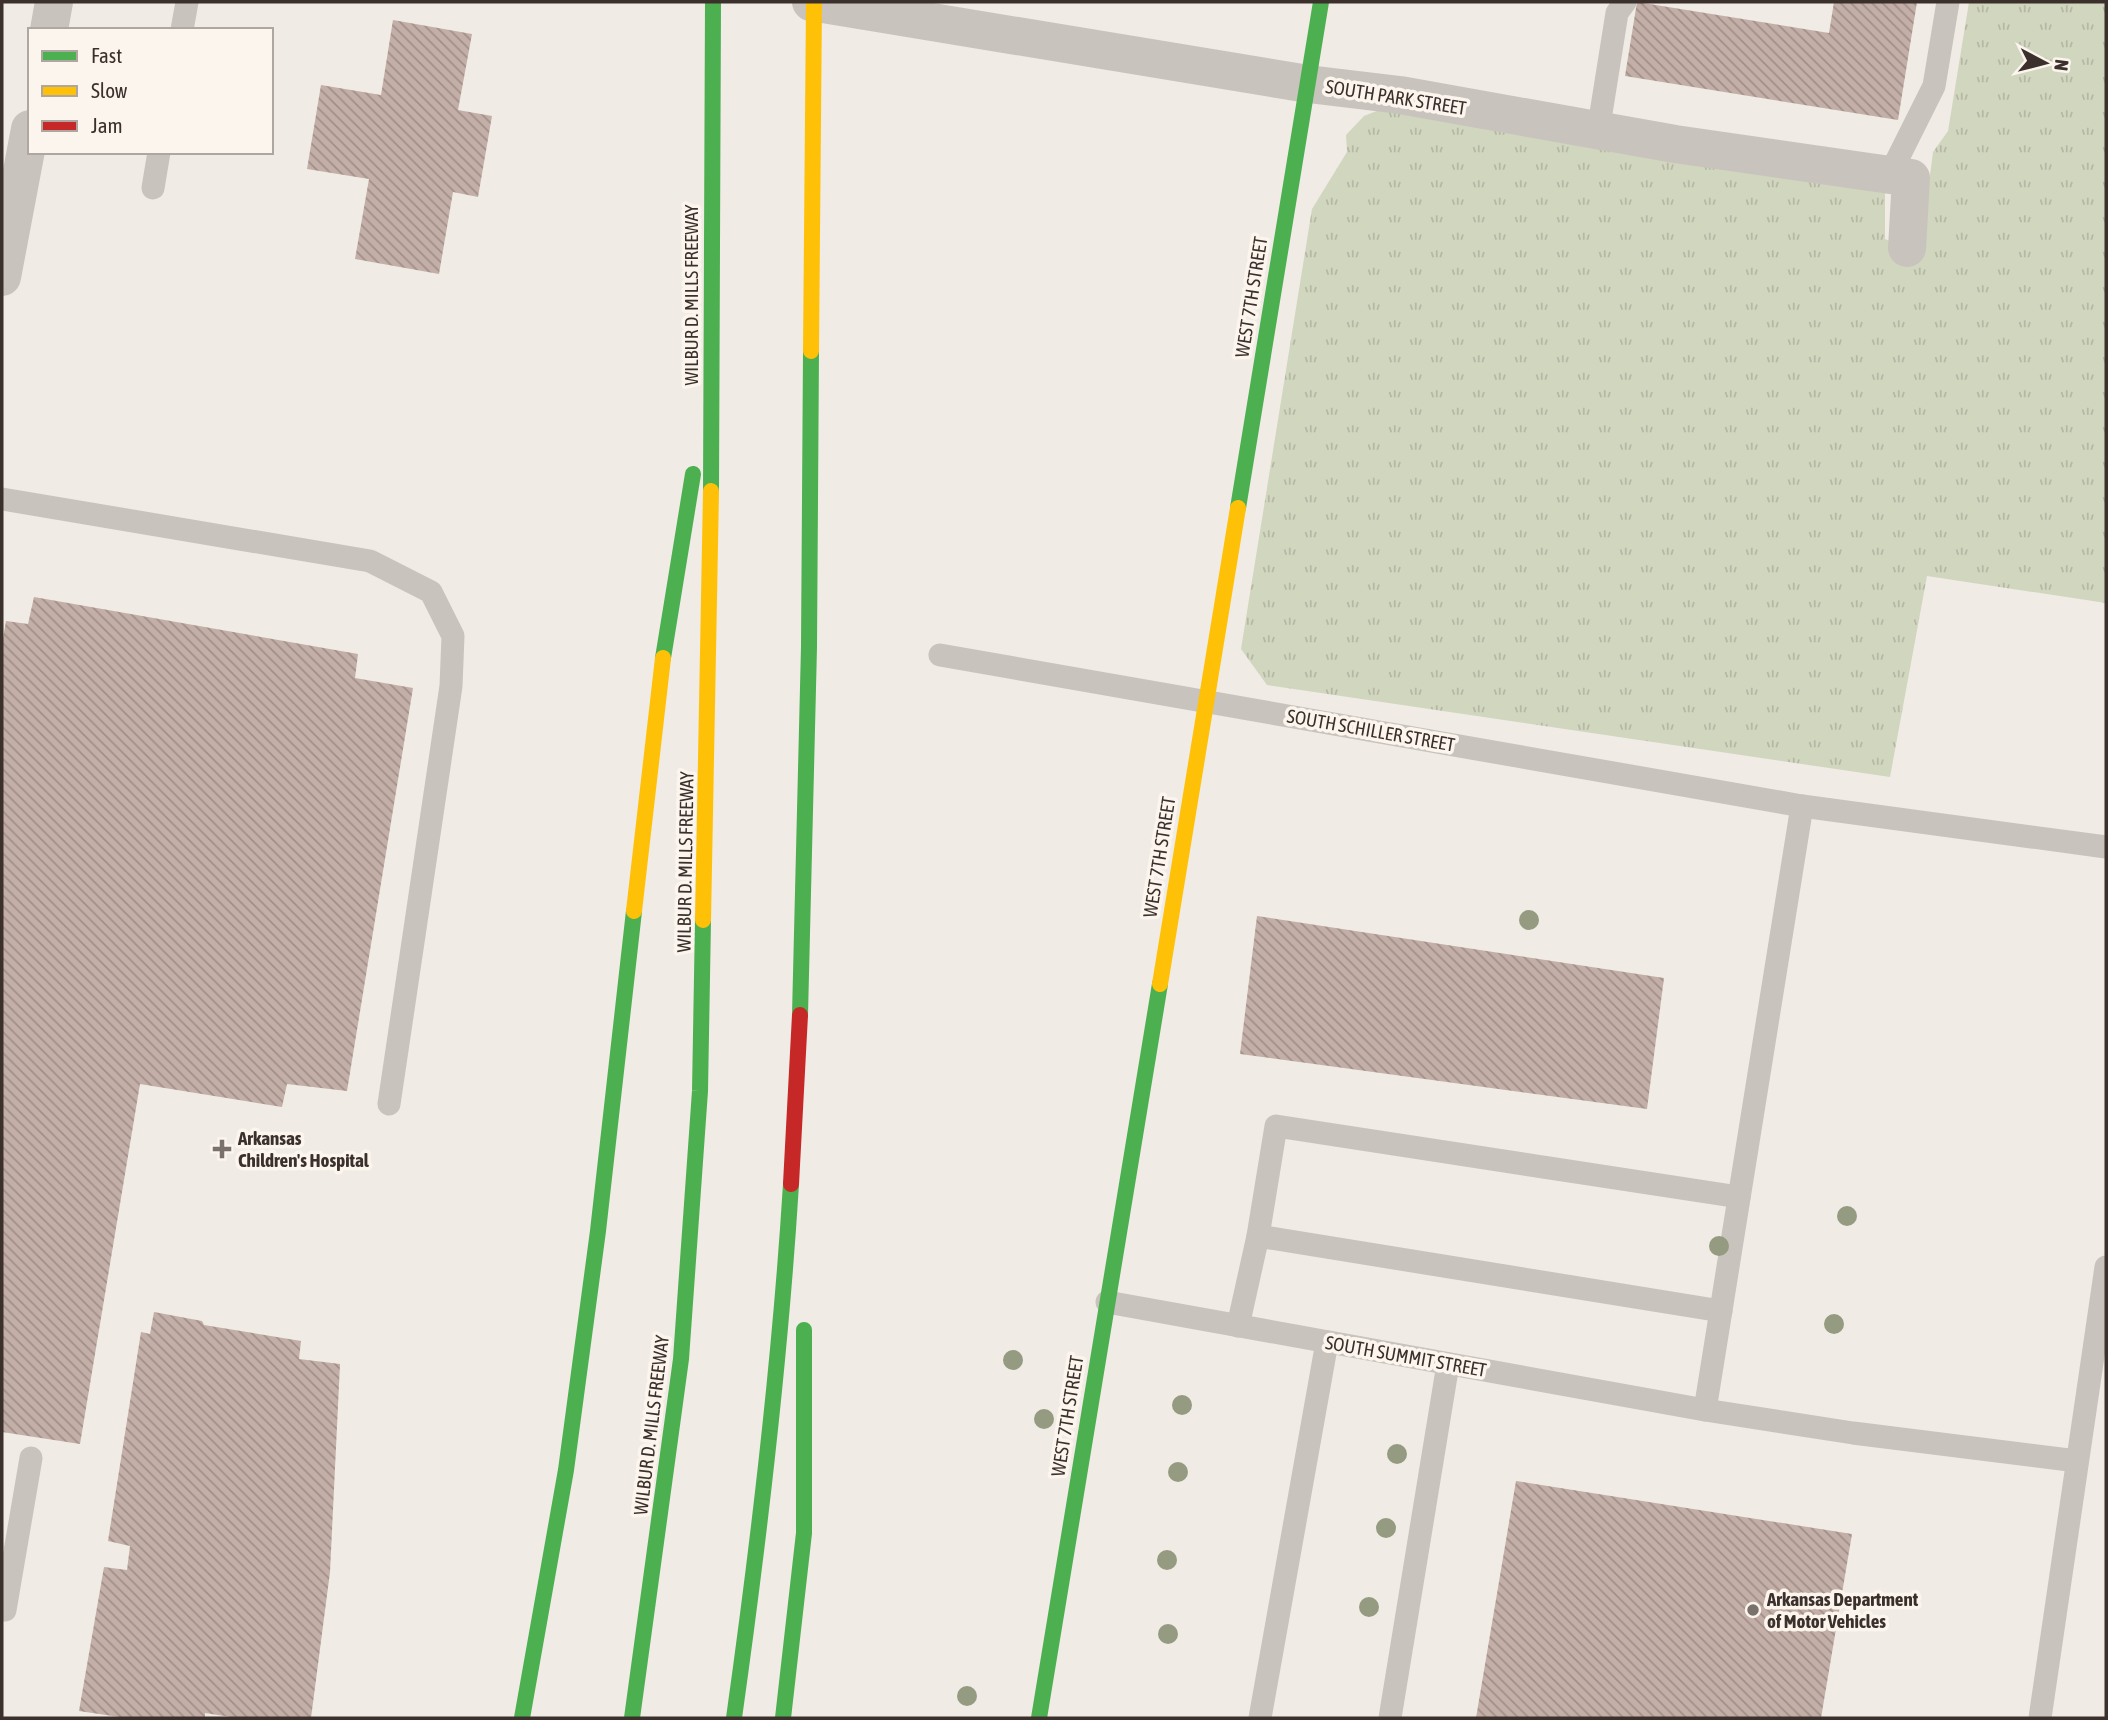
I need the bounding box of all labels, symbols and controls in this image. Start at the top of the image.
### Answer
legend [28,28,273,154]
north arrow [2010,28,2080,98]
text: Fast [91,43,122,67]
text: N [2050,58,2073,72]
street label: SOUTH PARK STREET [1324,75,1468,119]
text: Slow [91,78,128,102]
text: Jam [91,113,123,137]
street label: WILBUR D. MILLS FREEWAY [680,204,702,385]
street label: WEST 7TH STREET [1231,234,1272,359]
street label: SOUTH SCHILLER STREET [1285,704,1457,756]
street label: WILBUR D. MILLS FREEWAY [672,771,698,953]
street label: WEST 7TH STREET [1139,794,1180,919]
place label: Arkansas Children's Hospital [237,1127,370,1171]
marker: Arkansas Children's Hospital [212,1139,232,1159]
street label: SOUTH SUMMIT STREET [1324,1331,1489,1381]
street label: WILBUR D. MILLS FREEWAY [629,1333,673,1516]
street label: WEST 7TH STREET [1047,1353,1088,1478]
place label: Arkansas Department of Motor Vehicles [1766,1588,1919,1632]
marker: Arkansas Department of Motor Vehicles [1745,1602,1761,1618]

